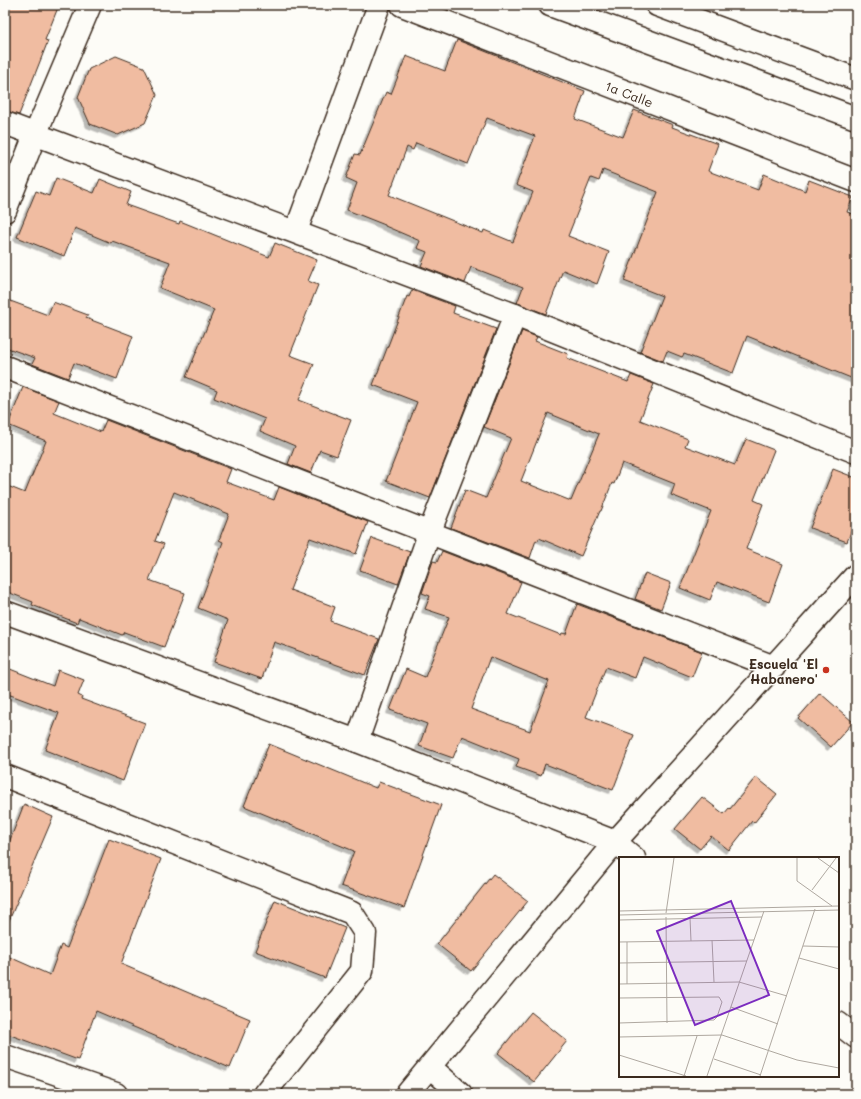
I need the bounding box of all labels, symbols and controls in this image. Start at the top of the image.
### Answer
street label: 1a Calle [603,76,656,110]
place label: Escuela 'El Habanero' [749,655,818,687]
marker: Escuela 'El Habanero' [821,665,831,675]
inset map [619,857,839,1077]

